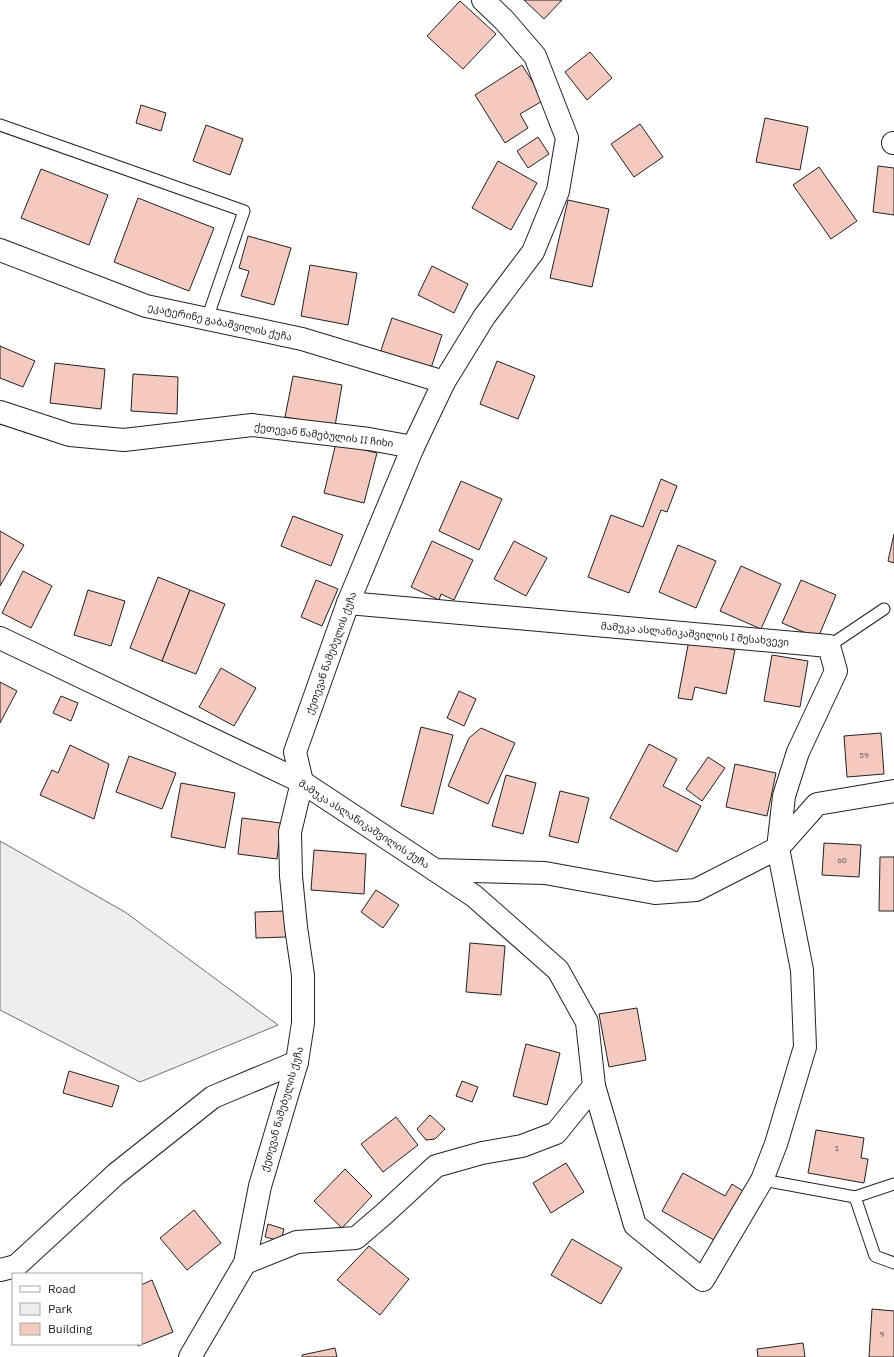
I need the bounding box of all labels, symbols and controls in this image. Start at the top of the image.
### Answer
street label: ეკატერინე გაბაშვილის ქუჩა [147,300,293,344]
street label: ქეთევან წამებულის II ჩიხი [254,420,395,450]
street label: ქეთევან წამებულის ქუჩა [303,590,359,716]
street label: მამუკა ასლანიკაშვილის I შესახვევი [600,619,790,649]
house number: 59 [859,750,869,760]
street label: მამუკა ასლანიკაშვილის ქუჩა [296,777,432,871]
house number: 60 [837,855,847,865]
street label: ქეთევან წამებულის ქუჩა [258,1045,306,1173]
house number: 1 [835,1143,840,1153]
legend [12,1273,142,1345]
text: Road [48,1281,76,1296]
text: Park [48,1301,73,1316]
text: Building [48,1321,93,1336]
house number: 9 [880,1329,885,1339]

